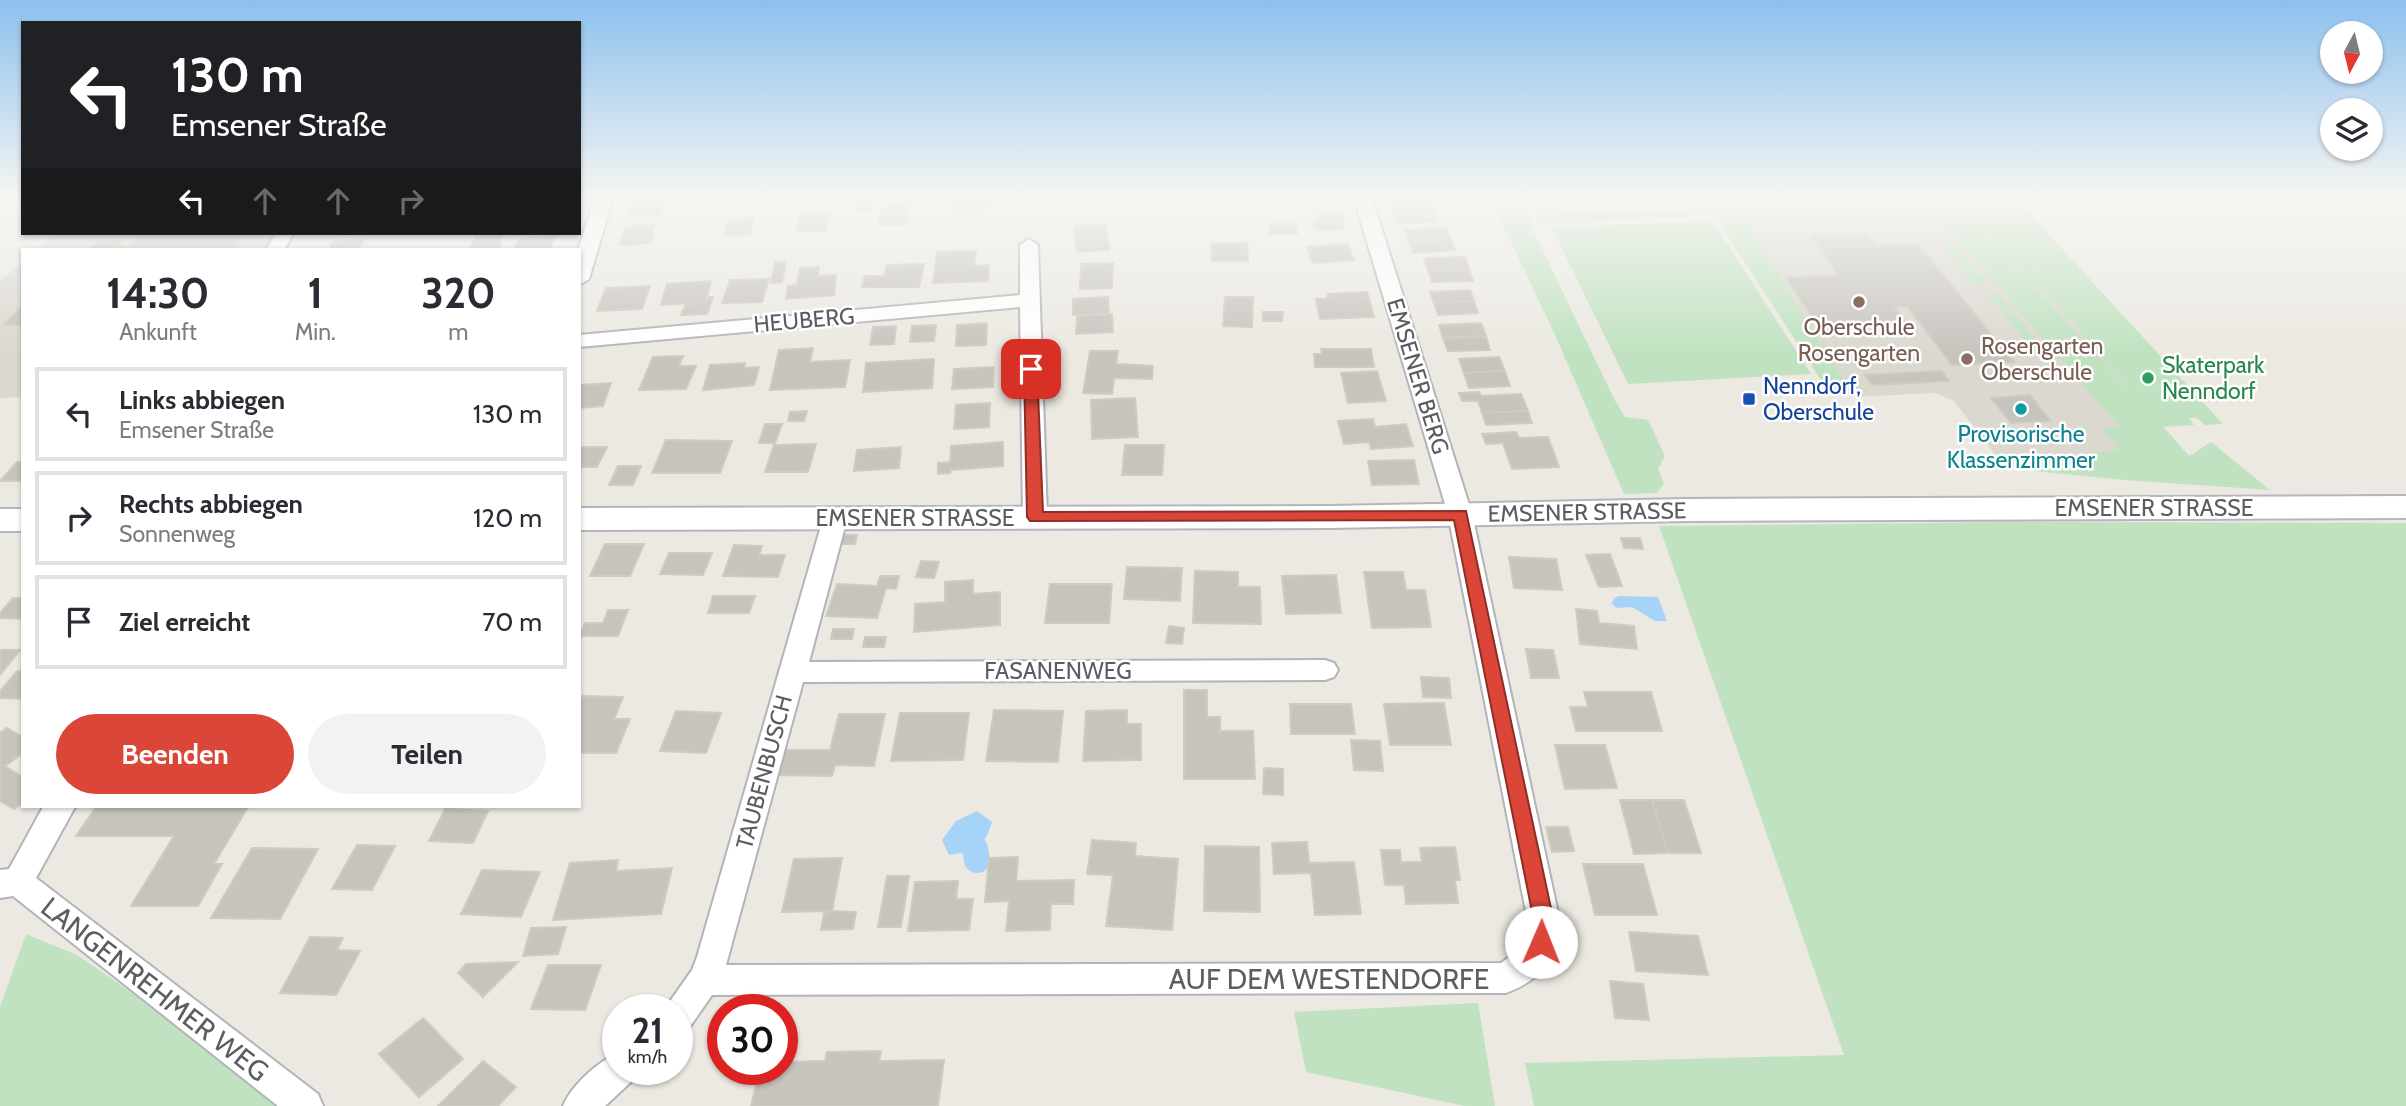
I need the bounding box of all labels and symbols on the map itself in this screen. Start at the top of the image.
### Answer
north arrow [2320,21,2384,84]
marker: Oberschule Rosengarten [1851,294,1867,310]
street label: EMSENER BERG [1381,295,1455,457]
street label: HEUBERG [752,302,856,338]
place label: Oberschule Rosengarten [1798,313,1920,367]
place label: Rosengarten Oberschule [1981,332,2103,386]
pin [1001,339,1061,399]
marker: Rosengarten Oberschule [1959,351,1975,367]
place label: Skaterpark Nenndorf [2162,351,2265,405]
marker: Skaterpark Nenndorf [2140,370,2156,386]
place label: Nenndorf, Oberschule [1763,372,1874,426]
marker: Nenndorf, Oberschule [1741,391,1757,407]
marker: Provisorische Klassenzimmer [2013,401,2029,417]
place label: Provisorische Klassenzimmer [1947,420,2096,474]
street label: EMSENER STRASSE [2055,494,2253,522]
street label: EMSENER STRASSE [1487,496,1687,528]
street label: EMSENER STRASSE [816,504,1014,532]
street label: FASANENWEG [984,657,1132,685]
street label: TAUBENBUSCH [730,692,798,852]
street label: LANGENREHMER WEG [35,890,275,1088]
position arrow [1504,905,1578,979]
street label: AUF DEM WESTENDORFE [1169,962,1489,996]
speed limit sign: 30 [707,994,798,1085]

